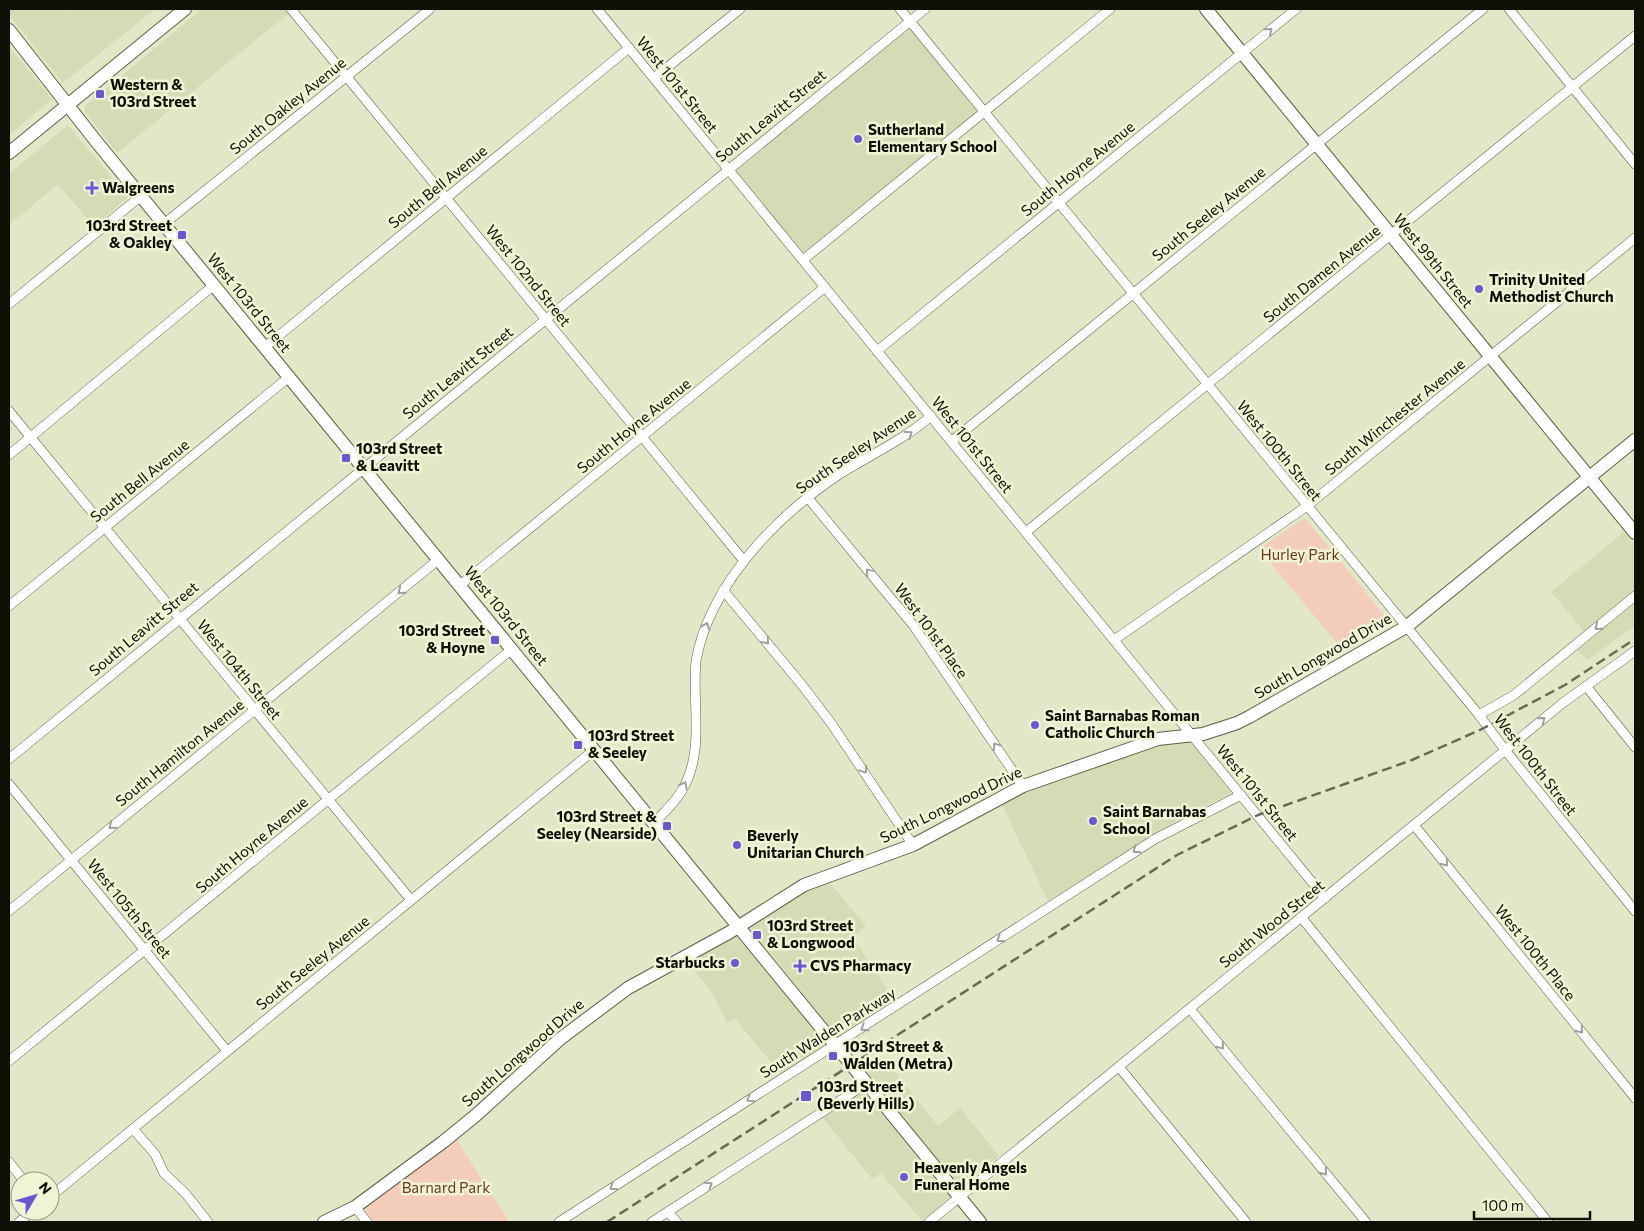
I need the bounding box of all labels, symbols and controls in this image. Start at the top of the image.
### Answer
one-way arrow [1263,28,1272,37]
street label: West 101st Street [633,33,722,136]
street label: South Oakley Avenue [226,53,349,158]
street label: South Leavitt Street [711,65,829,165]
place label: Western & 103rd Street [110,75,196,110]
marker: Western & 103rd Street [94,88,106,100]
street label: South Hoyne Avenue [1017,117,1138,220]
place label: Sutherland Elementary School [868,120,997,155]
marker: Sutherland Elementary School [852,133,864,145]
street label: South Bell Avenue [384,141,490,232]
street label: South Seeley Avenue [1148,162,1269,264]
place label: Walgreens [102,178,175,196]
marker: Walgreens [86,182,98,194]
street label: West 99th Street [1390,210,1477,311]
place label: 103rd Street & Oakley [86,216,173,251]
street label: West 102nd Street [482,221,575,330]
street label: South Damen Avenue [1259,221,1383,326]
marker: 103rd Street & Oakley [176,229,188,241]
street label: West 103rd Street [204,249,295,356]
place label: Trinity United Methodist Church [1489,270,1614,305]
marker: Trinity United Methodist Church [1473,283,1485,295]
street label: South Leavitt Street [398,322,516,422]
street label: South Winchester Avenue [1321,354,1468,478]
street label: South Hoyne Avenue [573,374,694,477]
street label: West 101st Street [928,393,1017,496]
street label: West 100th Street [1234,397,1326,504]
street label: South Seeley Avenue [792,403,919,497]
one-way arrow [903,431,913,440]
street label: South Bell Avenue [86,435,192,526]
place label: 103rd Street & Leavitt [356,439,442,474]
marker: 103rd Street & Leavitt [340,452,352,464]
park label: Hurley Park [1260,545,1340,563]
street label: West 103rd Street [461,562,552,669]
one-way arrow [866,569,875,578]
street label: South Leavitt Street [85,577,202,679]
street label: West 101st Place [891,579,972,681]
one-way arrow [397,585,406,594]
street label: South Longwood Drive [1251,608,1394,702]
street label: West 104th Street [194,616,286,723]
place label: 103rd Street & Hoyne [399,621,485,656]
one-way arrow [1594,621,1603,630]
one-way arrow [700,622,711,631]
marker: 103rd Street & Hoyne [489,634,501,646]
one-way arrow [760,635,769,644]
street label: South Hamilton Avenue [112,695,247,810]
place label: Saint Barnabas Roman Catholic Church [1045,706,1200,741]
street label: West 100th Street [1491,710,1581,819]
one-way arrow [1537,716,1546,725]
marker: Saint Barnabas Roman Catholic Church [1029,719,1041,731]
place label: 103rd Street & Seeley [588,726,674,761]
marker: 103rd Street & Seeley [572,739,584,751]
street label: West 101st Street [1213,741,1302,844]
one-way arrow [993,742,1002,752]
street label: South Longwood Drive [877,762,1024,846]
one-way arrow [858,765,867,774]
one-way arrow [678,781,688,790]
street label: South Hoyne Avenue [192,792,311,896]
place label: Saint Barnabas School [1103,802,1206,837]
place label: 103rd Street & Seeley (Nearside) [537,807,658,842]
marker: Saint Barnabas School [1087,815,1099,827]
marker: 103rd Street & Seeley (Nearside) [661,820,673,832]
one-way arrow [109,821,118,829]
place label: Beverly Unitarian Church [747,826,864,861]
marker: Beverly Unitarian Church [731,839,743,851]
one-way arrow [1133,844,1142,854]
street label: West 105th Street [84,855,175,962]
one-way arrow [1439,857,1448,866]
street label: South Wood Street [1215,875,1328,971]
street label: West 100th Place [1492,901,1580,1004]
street label: South Seeley Avenue [252,911,373,1013]
place label: 103rd Street & Longwood [767,916,855,951]
marker: 103rd Street & Longwood [751,929,763,941]
one-way arrow [997,933,1006,943]
place label: Starbucks [655,953,725,971]
place label: CVS Pharmacy [810,956,912,974]
marker: Starbucks [729,957,741,969]
marker: CVS Pharmacy [794,960,806,972]
street label: South Walden Parkway [756,983,899,1081]
street label: South Longwood Drive [458,994,587,1110]
one-way arrow [860,1021,869,1031]
one-way arrow [1575,1024,1583,1033]
place label: 103rd Street & Walden (Metra) [843,1037,953,1072]
one-way arrow [1215,1040,1224,1049]
marker: 103rd Street & Walden (Metra) [827,1050,839,1062]
place label: 103rd Street (Beverly Hills) [817,1077,914,1112]
marker: 103rd Street (Beverly Hills) [799,1089,813,1103]
one-way arrow [746,1093,755,1102]
place label: Heavenly Angels Funeral Home [914,1158,1027,1193]
one-way arrow [1319,1166,1328,1175]
north arrow [10,1171,60,1221]
marker: Heavenly Angels Funeral Home [898,1171,910,1183]
text: N [36,1178,56,1197]
park label: Barnard Park [402,1178,490,1196]
one-way arrow [610,1181,619,1191]
one-way arrow [703,1182,712,1191]
scale bar [1474,1188,1590,1220]
text: 100 m [1482,1196,1524,1214]

